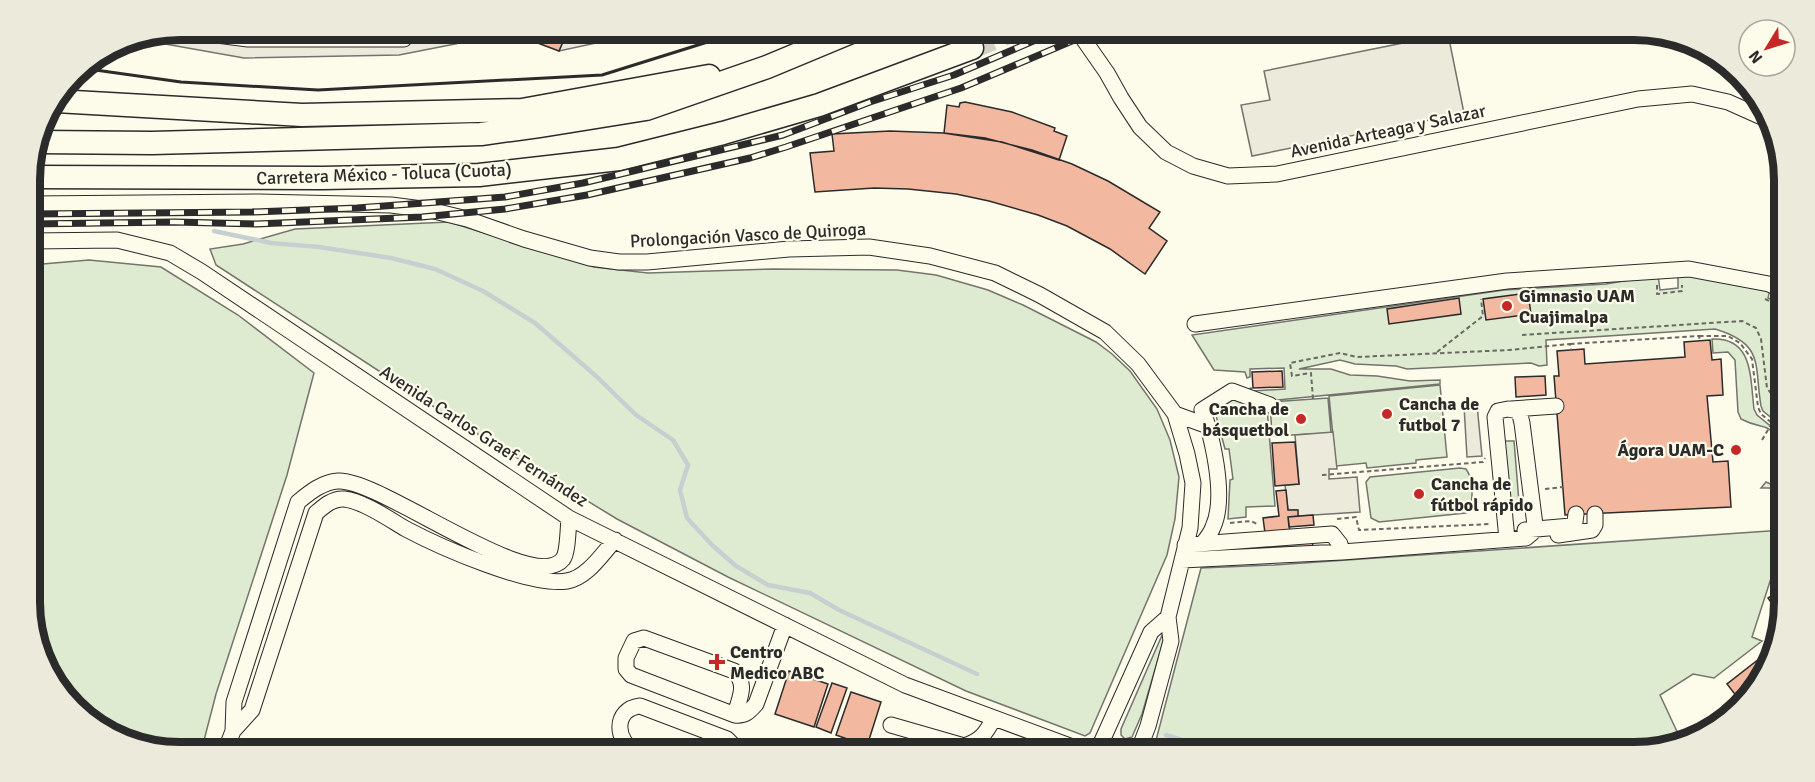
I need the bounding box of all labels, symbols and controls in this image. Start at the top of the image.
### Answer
north arrow [1737,18,1797,78]
text: N [1745,46,1767,67]
street label: Avenida Arteaga y Salazar [1288,99,1488,163]
street label: Carretera México - Toluca (Cuota) [256,159,512,189]
street label: Prolongación Vasco de Quiroga [629,218,867,252]
place label: Gimnasio UAM Cuajimalpa [1519,285,1635,328]
marker: Gimnasio UAM Cuajimalpa [1500,299,1514,313]
street label: Avenida Carlos Graef Fernández [376,360,592,512]
place label: Cancha de futbol 7 [1398,393,1479,436]
place label: Cancha de básquetbol [1202,398,1289,441]
marker: Cancha de futbol 7 [1380,407,1394,421]
marker: Cancha de básquetbol [1294,412,1308,426]
place label: Ágora UAM-C [1617,439,1724,461]
marker: Ágora UAM-C [1729,443,1743,457]
place label: Cancha de fútbol rápido [1430,473,1533,516]
marker: Cancha de fútbol rápido [1412,487,1426,501]
place label: Centro Medico ABC [730,641,824,684]
marker: Centro Medico ABC [708,653,726,671]

